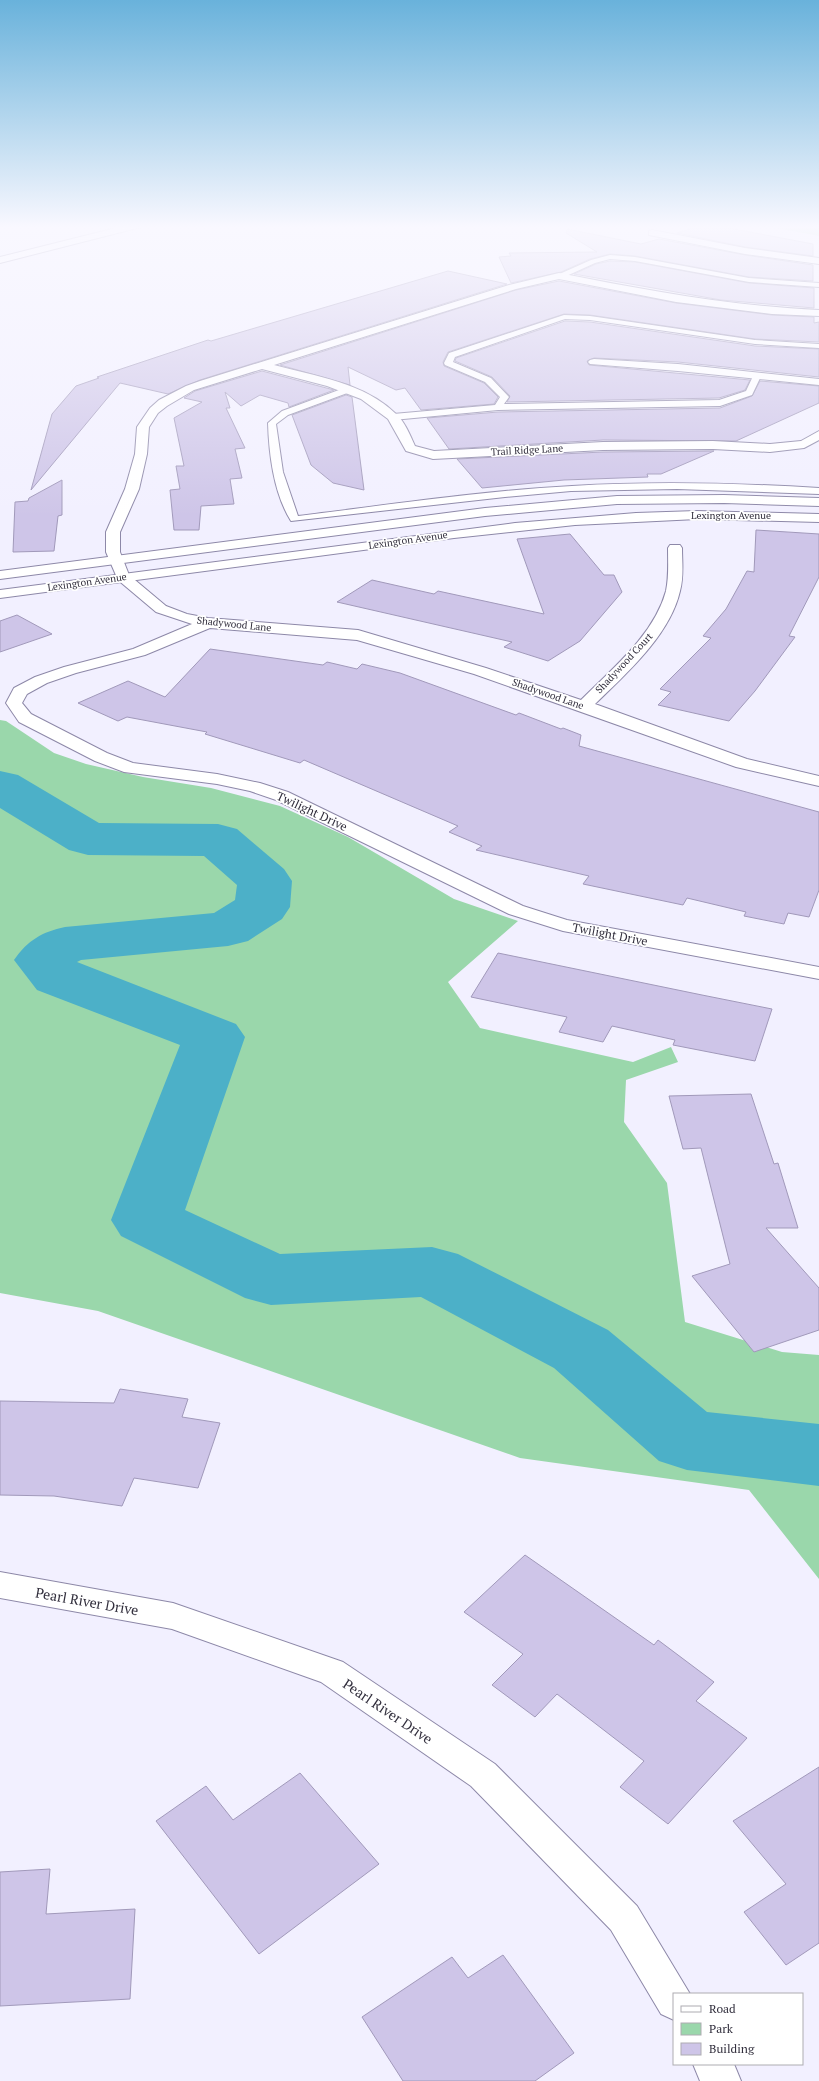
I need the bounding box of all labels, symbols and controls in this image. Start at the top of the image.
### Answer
street label: Trail Ridge Lane [491,442,563,458]
street label: Lexington Avenue [691,509,771,522]
street label: Lexington Avenue [368,528,448,552]
street label: Lexington Avenue [47,570,127,594]
street label: Shadywood Lane [196,614,272,634]
street label: Shadywood Court [593,630,656,696]
street label: Shadywood Lane [510,676,586,712]
street label: Twilight Drive [274,788,350,834]
street label: Twilight Drive [571,919,649,949]
street label: Pearl River Drive [34,1583,140,1619]
street label: Pearl River Drive [339,1674,437,1748]
legend [673,1993,803,2065]
text: Road [709,2001,736,2016]
text: Park [709,2021,734,2036]
text: Building [709,2041,755,2056]

